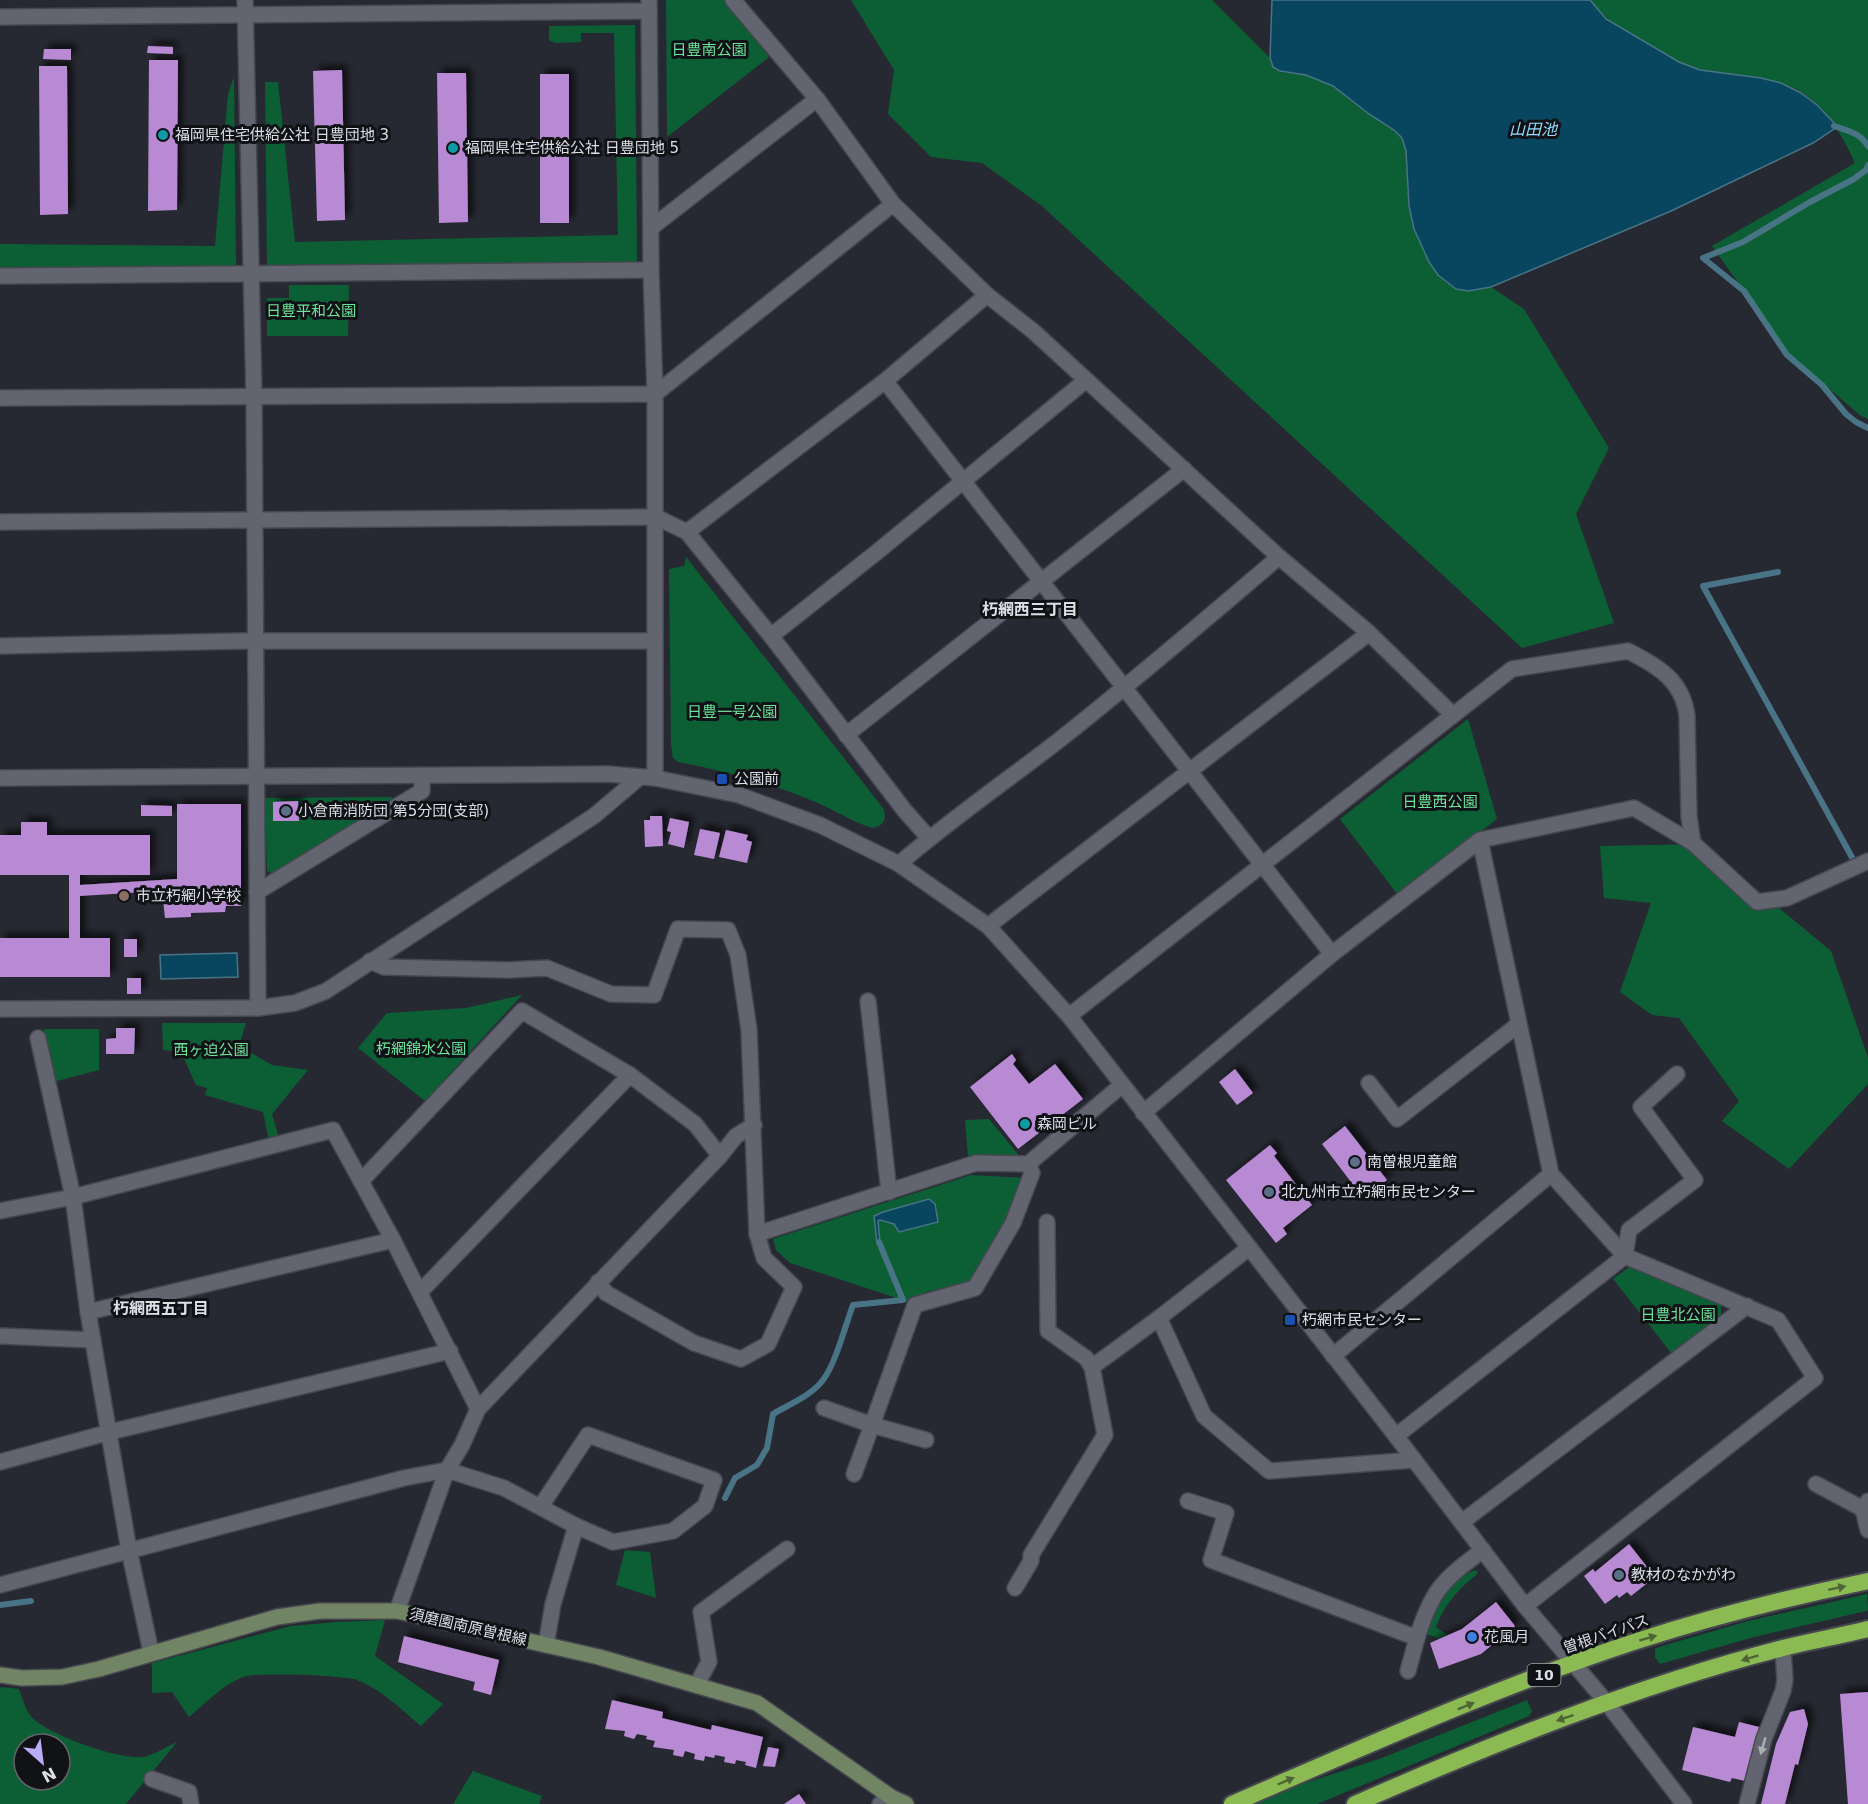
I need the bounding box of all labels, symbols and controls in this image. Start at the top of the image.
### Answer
park label: 日豊南公園 [671,41,747,59]
water label: 山田池 [1509,120,1559,139]
place label: 福岡県住宅供給公社 日豊団地 3 [175,126,389,144]
marker: 福岡県住宅供給公社 日豊団地 3 [156,128,170,142]
place label: 福岡県住宅供給公社 日豊団地 5 [465,139,679,157]
marker: 福岡県住宅供給公社 日豊団地 5 [446,141,460,155]
park label: 日豊平和公園 [266,302,356,320]
district label: 朽網西三丁目 [982,600,1078,619]
park label: 日豊一号公園 [687,703,777,721]
place label: 公園前 [734,770,779,788]
marker: 公園前 [715,772,729,786]
park label: 日豊西公園 [1402,793,1478,811]
place label: 小倉南消防団 第5分団(支部) [298,802,489,820]
marker: 小倉南消防団 第5分団(支部) [279,804,293,818]
place label: 市立朽網小学校 [136,887,241,905]
marker: 市立朽網小学校 [117,889,131,903]
park label: 朽網錦水公園 [376,1040,466,1058]
park label: 西ヶ迫公園 [173,1041,249,1059]
place label: 森岡ビル [1037,1115,1097,1133]
marker: 森岡ビル [1018,1117,1032,1131]
place label: 南曽根児童館 [1367,1153,1457,1171]
marker: 南曽根児童館 [1348,1155,1362,1169]
place label: 北九州市立朽網市民センター [1281,1183,1476,1201]
marker: 北九州市立朽網市民センター [1262,1185,1276,1199]
district label: 朽網西五丁目 [113,1299,209,1318]
park label: 日豊北公園 [1640,1306,1716,1324]
place label: 朽網市民センター [1302,1311,1422,1329]
marker: 朽網市民センター [1283,1313,1297,1327]
place label: 教材のなかがわ [1631,1566,1736,1584]
marker: 教材のなかがわ [1612,1568,1626,1582]
one-way arrow [1827,1583,1846,1592]
street label: 須磨園南原曽根線 [408,1605,528,1649]
street label: 曽根バイパス [1561,1611,1651,1657]
place label: 花風月 [1484,1628,1529,1646]
marker: 花風月 [1465,1630,1479,1644]
one-way arrow [1639,1633,1657,1642]
one-way arrow [1741,1654,1759,1663]
road number: 10 [1528,1664,1560,1686]
one-way arrow [1457,1701,1475,1711]
one-way arrow [1555,1713,1573,1723]
north arrow [12,1732,72,1792]
one-way arrow [1758,1737,1767,1755]
text: N [38,1763,59,1786]
one-way arrow [1277,1776,1295,1786]

